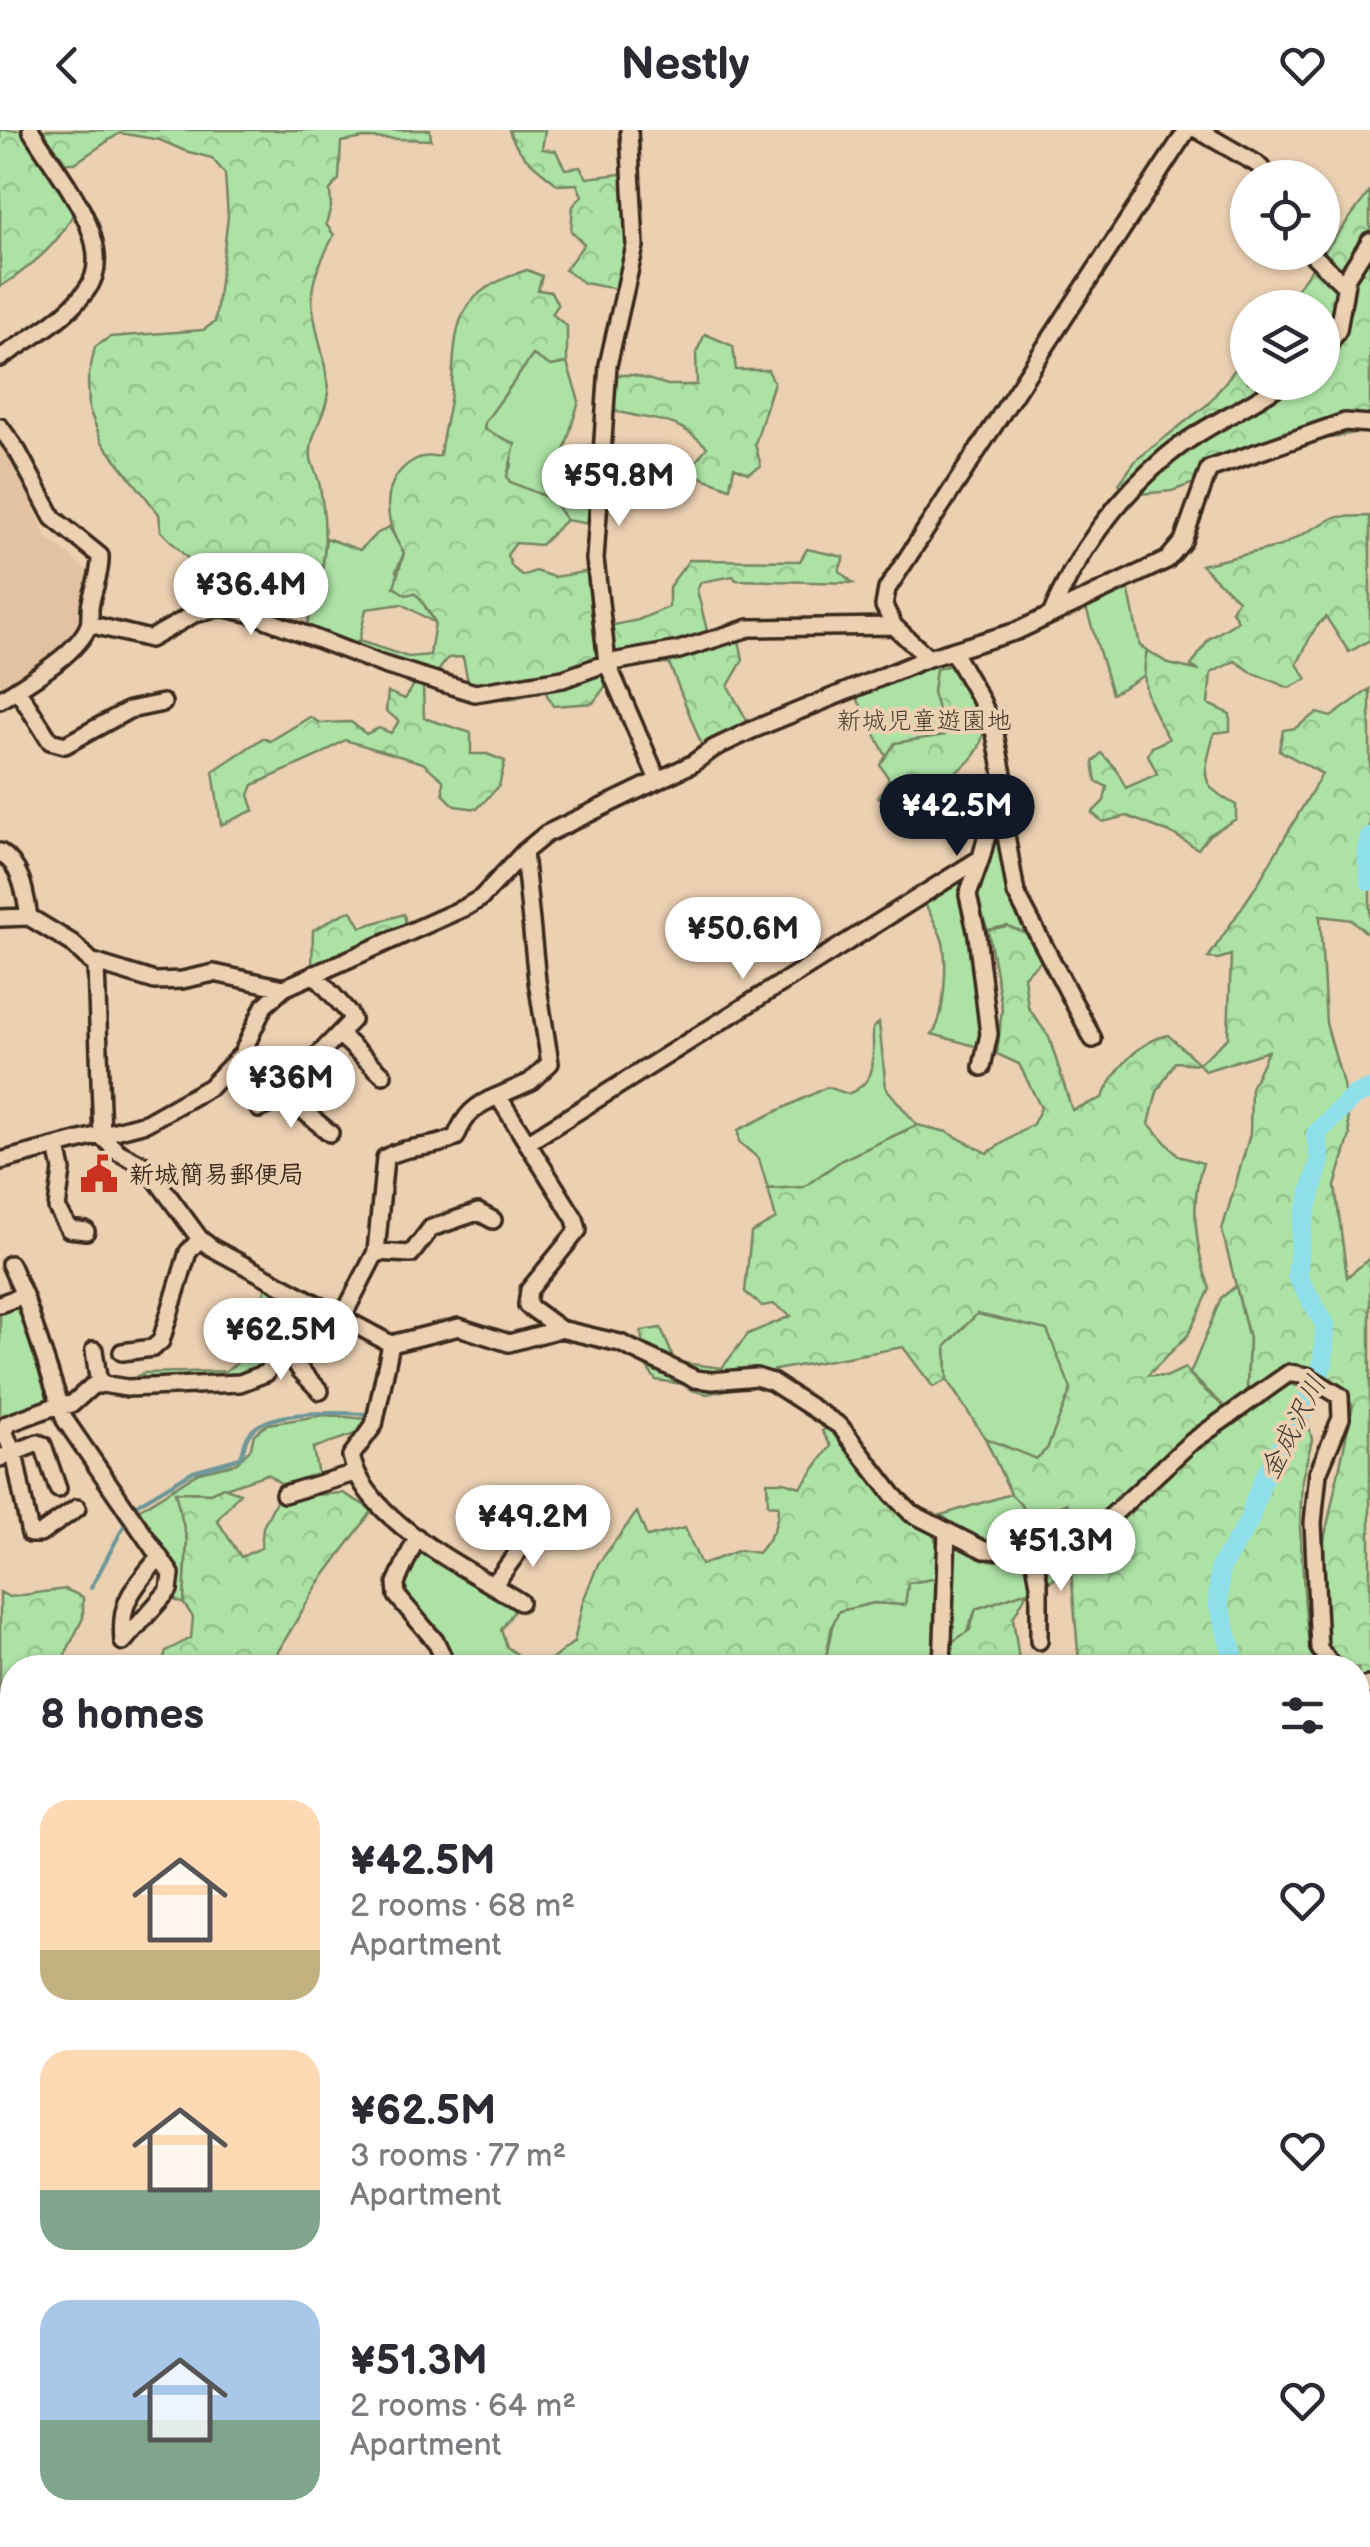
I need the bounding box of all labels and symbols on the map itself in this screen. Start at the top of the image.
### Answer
pin: ¥59.8M [538,444,700,529]
pin: ¥36.4M [170,553,332,638]
park label: 新城児童遊園地 [836,706,1012,737]
pin: ¥42.5M [876,774,1038,859]
pin: ¥50.6M [662,897,824,982]
pin: ¥36M [232,1046,350,1131]
public building icon: 新城簡易郵便局 [78,1153,120,1195]
place label: 新城簡易郵便局 [129,1160,304,1191]
pin: ¥62.5M [200,1298,362,1383]
water label: 金成沢川 [1253,1370,1333,1485]
pin: ¥49.2M [452,1485,614,1570]
pin: ¥51.3M [980,1509,1142,1594]

